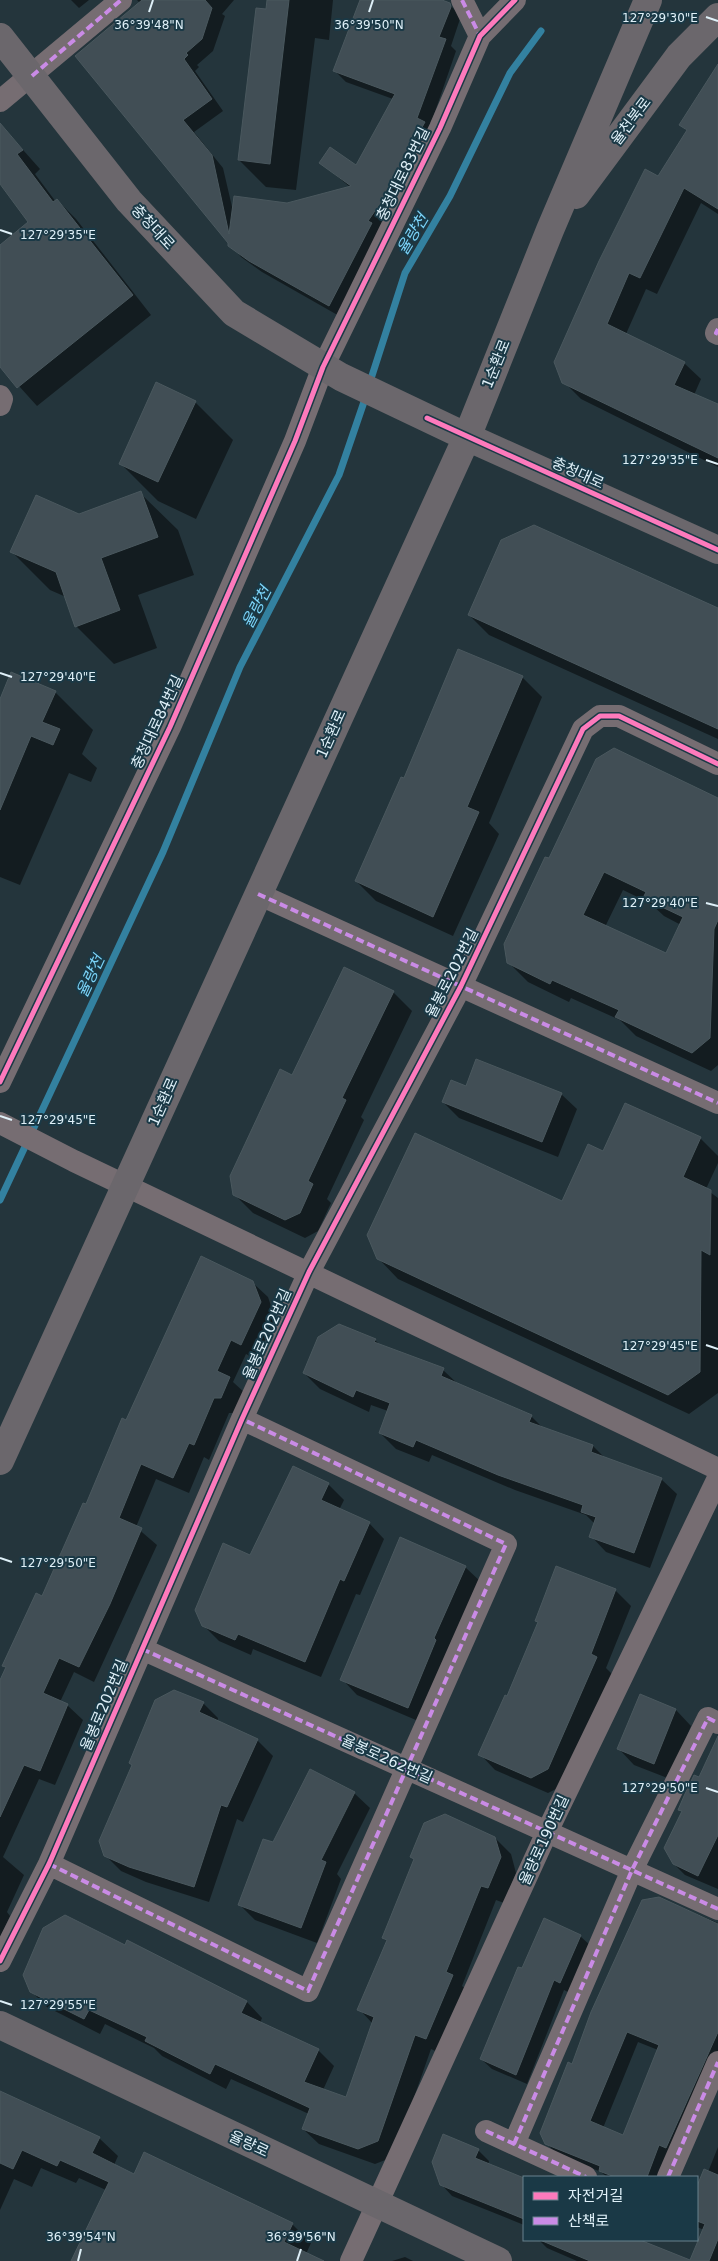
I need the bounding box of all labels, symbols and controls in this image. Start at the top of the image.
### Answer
text: 127°29'30"E [622,11,698,25]
text: 36°39'48"N [114,18,184,32]
text: 36°39'50"N [334,18,404,32]
street label: 율천북로 [607,94,655,148]
street label: 충청대로83번길 [373,124,433,224]
street label: 충청대로 [128,201,178,253]
water label: 율량천 [393,208,433,258]
text: 127°29'35"E [20,228,96,242]
street label: 1순환로 [478,337,514,391]
text: 127°29'35"E [622,453,698,467]
street label: 충청대로 [549,454,607,492]
water label: 율량천 [238,581,276,631]
text: 127°29'40"E [20,670,96,684]
street label: 충청대로84번길 [127,672,187,772]
street label: 1순환로 [312,707,350,761]
text: 127°29'40"E [622,896,698,910]
street label: 율봉로202번길 [422,925,482,1021]
water label: 율량천 [73,950,109,1000]
street label: 1순환로 [144,1075,182,1129]
text: 127°29'45"E [20,1113,96,1127]
street label: 율봉로202번길 [239,1286,295,1382]
text: 127°29'45"E [622,1339,698,1353]
text: 127°29'50"E [20,1556,96,1570]
street label: 율봉로202번길 [77,1657,131,1753]
street label: 율봉로262번길 [339,1731,435,1787]
text: 127°29'50"E [622,1781,698,1795]
street label: 율량로190번길 [515,1792,573,1888]
text: 127°29'55"E [20,1998,96,2012]
street label: 율량로 [226,2127,272,2161]
legend [523,2176,698,2241]
text: 자전거길 [568,2187,623,2205]
text: 산책로 [568,2212,609,2230]
text: 36°39'54"N [46,2230,116,2244]
text: 36°39'56"N [266,2230,336,2244]

